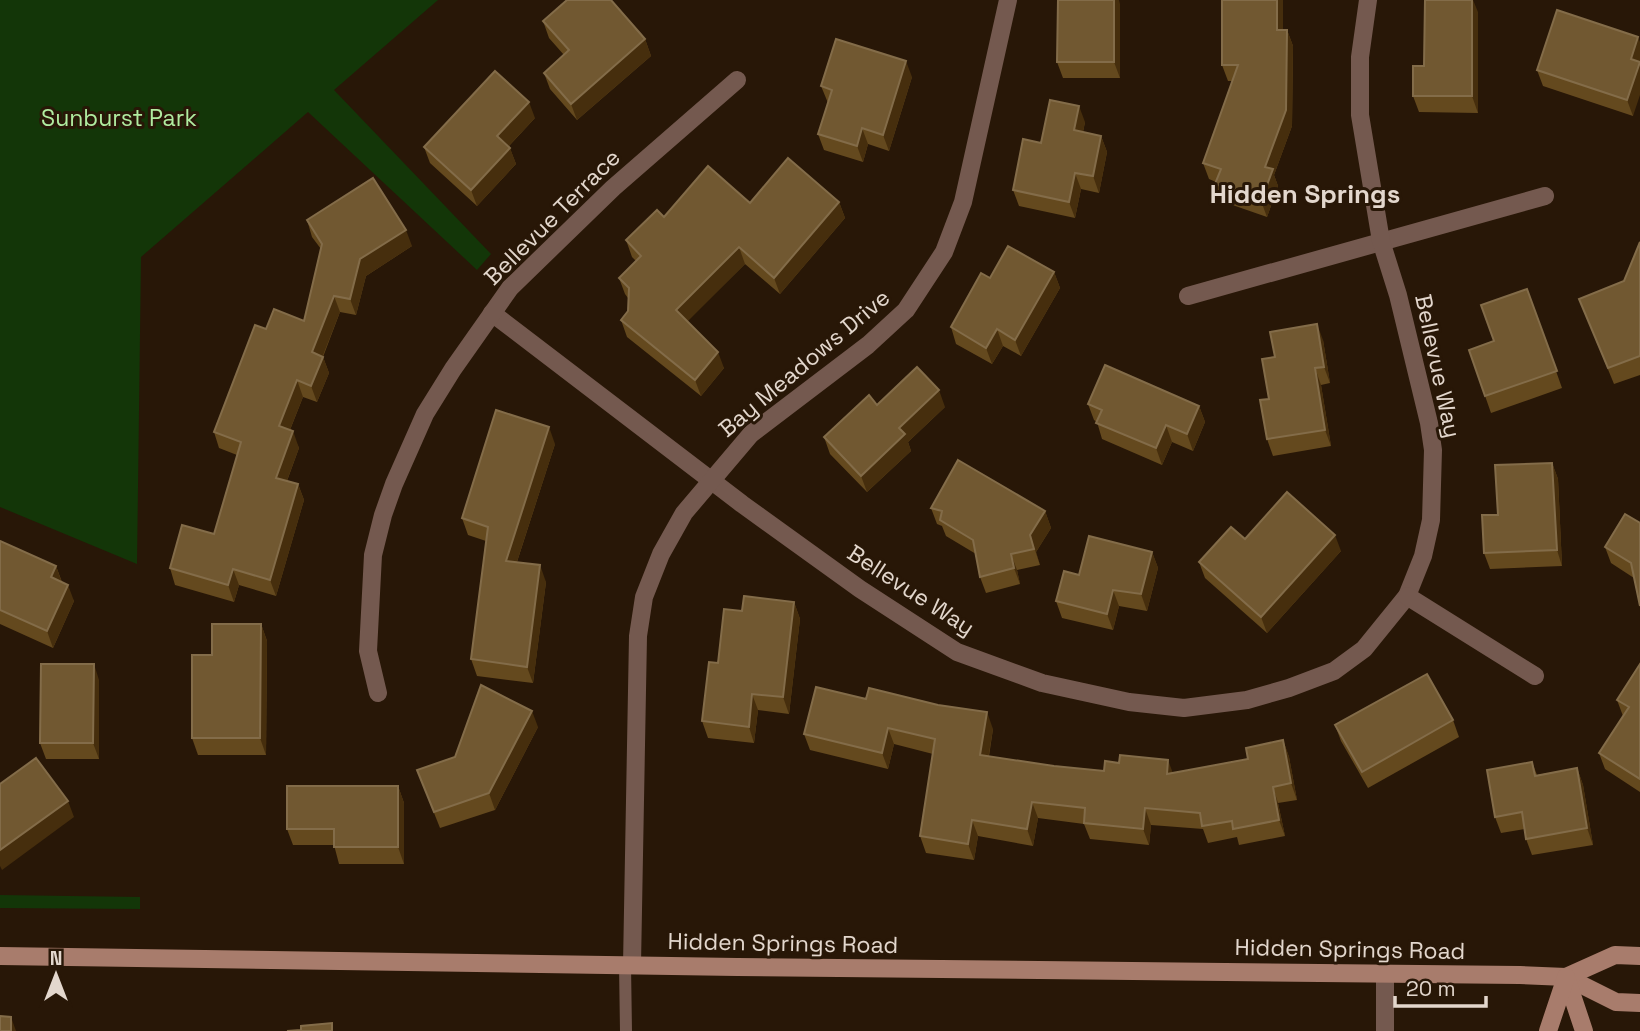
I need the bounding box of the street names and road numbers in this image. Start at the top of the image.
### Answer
street label: Bellevue Terrace [477,142,627,292]
street label: Bay Meadows Drive [712,282,896,444]
street label: Bellevue Way [1408,291,1468,441]
street label: Bellevue Way [842,538,980,642]
street label: Hidden Springs Road [667,926,899,960]
street label: Hidden Springs Road [1234,932,1466,966]

